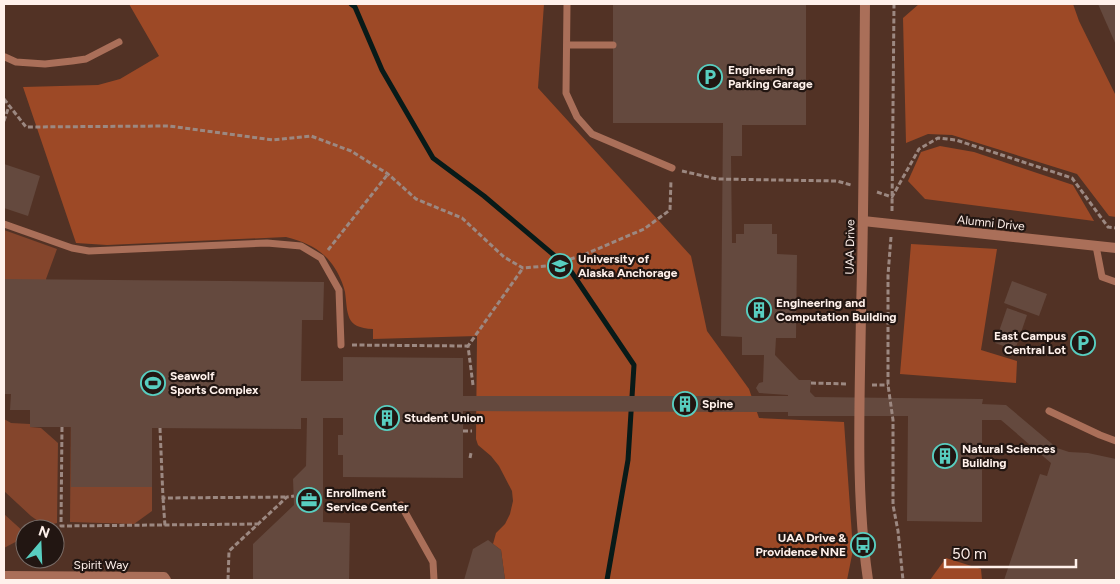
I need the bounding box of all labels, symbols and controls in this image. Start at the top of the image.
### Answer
place label: Engineering Parking Garage [728,63,813,91]
parking icon: Engineering Parking Garage [697,64,723,90]
street label: Alumni Drive [957,212,1026,234]
street label: UAA Drive [843,219,857,275]
place label: University of Alaska Anchorage [578,252,678,280]
school or university icon: University of Alaska Anchorage [547,253,573,279]
place label: Engineering and Computation Building [776,296,896,324]
building icon: Engineering and Computation Building [746,297,772,323]
place label: East Campus Central Lot [994,329,1066,357]
parking icon: East Campus Central Lot [1070,330,1096,356]
place label: Seawolf Sports Complex [170,369,259,397]
sports icon: Seawolf Sports Complex [140,370,166,396]
building icon: Spine [672,391,698,417]
place label: Spine [702,397,733,411]
building icon: Student Union [374,405,400,431]
place label: Student Union [404,411,484,425]
place label: Natural Sciences Building [962,442,1056,470]
building icon: Natural Sciences Building [932,443,958,469]
place label: Enrollment Service Center [326,486,409,514]
office icon: Enrollment Service Center [296,487,322,513]
north arrow [15,519,65,569]
text: N [36,522,52,542]
place label: UAA Drive & Providence NNE [755,531,846,559]
bus stop icon: UAA Drive & Providence NNE [850,532,876,558]
scale bar [945,536,1076,568]
text: 50 m [952,545,987,563]
street label: Spirit Way [74,558,129,572]

